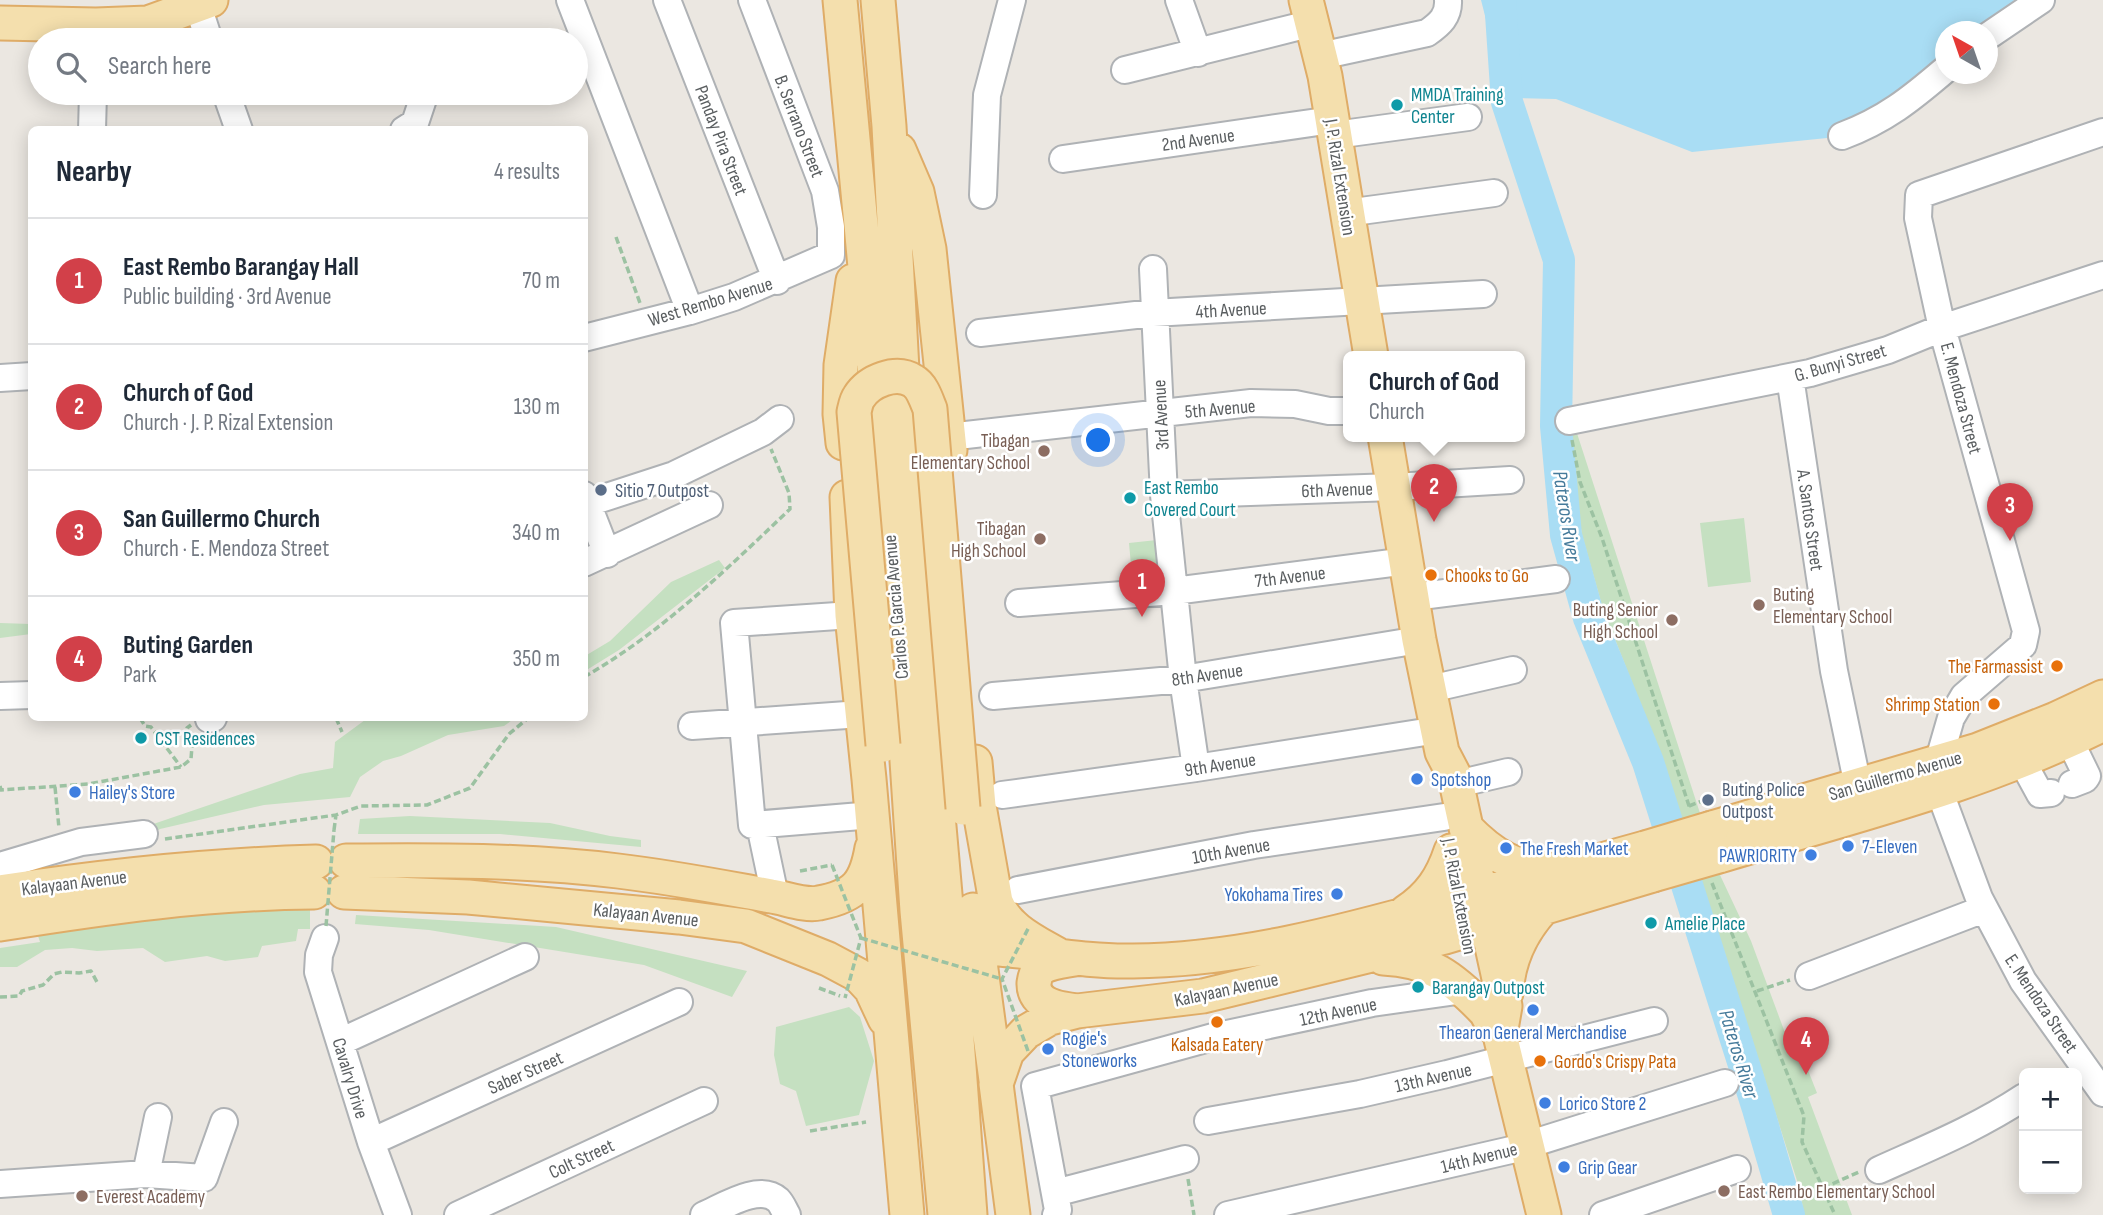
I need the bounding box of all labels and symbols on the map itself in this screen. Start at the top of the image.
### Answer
north arrow [1935,21,1998,84]
street label: B. Serrano Street [769,72,829,181]
street label: Panday Pira Street [689,82,752,199]
place label: MMDA Training Center [1411,84,1504,129]
marker: MMDA Training Center [1389,97,1405,113]
street label: J. P. Rizal Extension [1319,116,1360,237]
street label: 2nd Avenue [1160,124,1236,157]
street label: West Rembo Avenue [645,273,775,332]
street label: 4th Avenue [1195,297,1267,324]
street label: G. Bunyi Street [1792,339,1889,388]
street label: E. Mendoza Street [1935,340,1987,457]
street label: 3rd Avenue [1148,379,1175,451]
street label: 5th Avenue [1184,395,1257,424]
your location [1081,423,1115,457]
place label: Tibagan Elementary School [911,430,1030,475]
marker: Tibagan Elementary School [1036,443,1052,459]
pin: 2 [1411,464,1457,522]
street label: A. Santos Street [1791,467,1828,573]
water label: Pateros River [1547,469,1586,564]
place label: East Rembo Covered Court [1144,477,1236,522]
street label: 6th Avenue [1301,478,1373,503]
place label: Sitio 7 Outpost [615,480,709,503]
marker: Sitio 7 Outpost [593,482,609,498]
pin: 3 [1987,483,2033,541]
marker: East Rembo Covered Court [1122,490,1138,506]
place label: Tibagan High School [951,518,1026,563]
marker: Tibagan High School [1032,531,1048,547]
street label: Carlos P. Garcia Avenue [879,534,914,680]
pin: 1 [1119,559,1165,617]
street label: 7th Avenue [1253,562,1327,593]
place label: Chooks to Go [1445,565,1529,588]
marker: Chooks to Go [1423,567,1439,583]
place label: Buting Elementary School [1773,584,1892,629]
marker: Buting Elementary School [1751,597,1767,613]
place label: Buting Senior High School [1573,599,1659,644]
marker: Buting Senior High School [1664,612,1680,628]
place label: The Farmassist [1948,656,2043,679]
marker: The Farmassist [2049,658,2065,674]
street label: 8th Avenue [1170,659,1244,692]
place label: Shrimp Station [1885,694,1980,717]
marker: Shrimp Station [1986,696,2002,712]
place label: CST Residences [155,728,255,751]
marker: CST Residences [133,730,149,746]
street label: San Guillermo Avenue [1826,746,1965,806]
street label: 9th Avenue [1183,748,1258,782]
place label: Spotshop [1431,769,1491,792]
marker: Spotshop [1409,771,1425,787]
place label: Buting Police Outpost [1722,779,1805,824]
place label: Hailey's Store [89,782,175,805]
marker: Hailey's Store [67,784,83,800]
marker: Buting Police Outpost [1700,792,1716,808]
street label: 10th Avenue [1191,833,1272,870]
street label: J. P. Rizal Extension [1436,835,1481,956]
place label: 7-Eleven [1862,836,1917,859]
place label: The Fresh Market [1520,838,1629,861]
marker: 7-Eleven [1840,838,1856,854]
marker: The Fresh Market [1498,840,1514,856]
place label: PAWRIORITY [1719,845,1797,868]
marker: PAWRIORITY [1803,847,1819,863]
street label: Kalayaan Avenue [20,866,128,901]
place label: Yokohama Tires [1224,884,1323,907]
marker: Yokohama Tires [1329,886,1345,902]
street label: Kalayaan Avenue [592,899,700,932]
place label: Amelie Place [1664,913,1745,936]
marker: Amelie Place [1643,915,1659,931]
street label: E. Mendoza Street [1999,950,2082,1058]
street label: Kalayaan Avenue [1172,968,1280,1013]
place label: Barangay Outpost [1432,977,1545,1000]
marker: Barangay Outpost [1410,979,1426,995]
street label: 12th Avenue [1298,993,1379,1032]
marker: Thearon General Merchandise [1525,1002,1541,1018]
water label: Pateros River [1713,1007,1764,1103]
marker: Kalsada Eatery [1209,1014,1225,1030]
pin: 4 [1783,1017,1829,1075]
place label: Thearon General Merchandise [1439,1022,1627,1045]
place label: Rogie's Stoneworks [1062,1028,1137,1073]
place label: Kalsada Eatery [1171,1034,1264,1057]
street label: Cavalry Drive [326,1035,373,1122]
marker: Rogie's Stoneworks [1040,1041,1056,1057]
street label: Saber Street [485,1047,567,1100]
place label: Gordo's Crispy Pata [1554,1051,1676,1074]
marker: Gordo's Crispy Pata [1532,1053,1548,1069]
street label: 13th Avenue [1393,1058,1474,1098]
place label: Lorico Store 2 [1559,1093,1646,1116]
marker: Lorico Store 2 [1537,1095,1553,1111]
street label: Colt Street [545,1134,618,1184]
street label: 14th Avenue [1439,1138,1520,1179]
place label: Grip Gear [1578,1157,1638,1180]
marker: Grip Gear [1556,1159,1572,1175]
place label: East Rembo Elementary School [1738,1181,1935,1204]
marker: East Rembo Elementary School [1716,1183,1732,1199]
place label: Everest Academy [96,1186,206,1209]
marker: Everest Academy [74,1188,90,1204]

